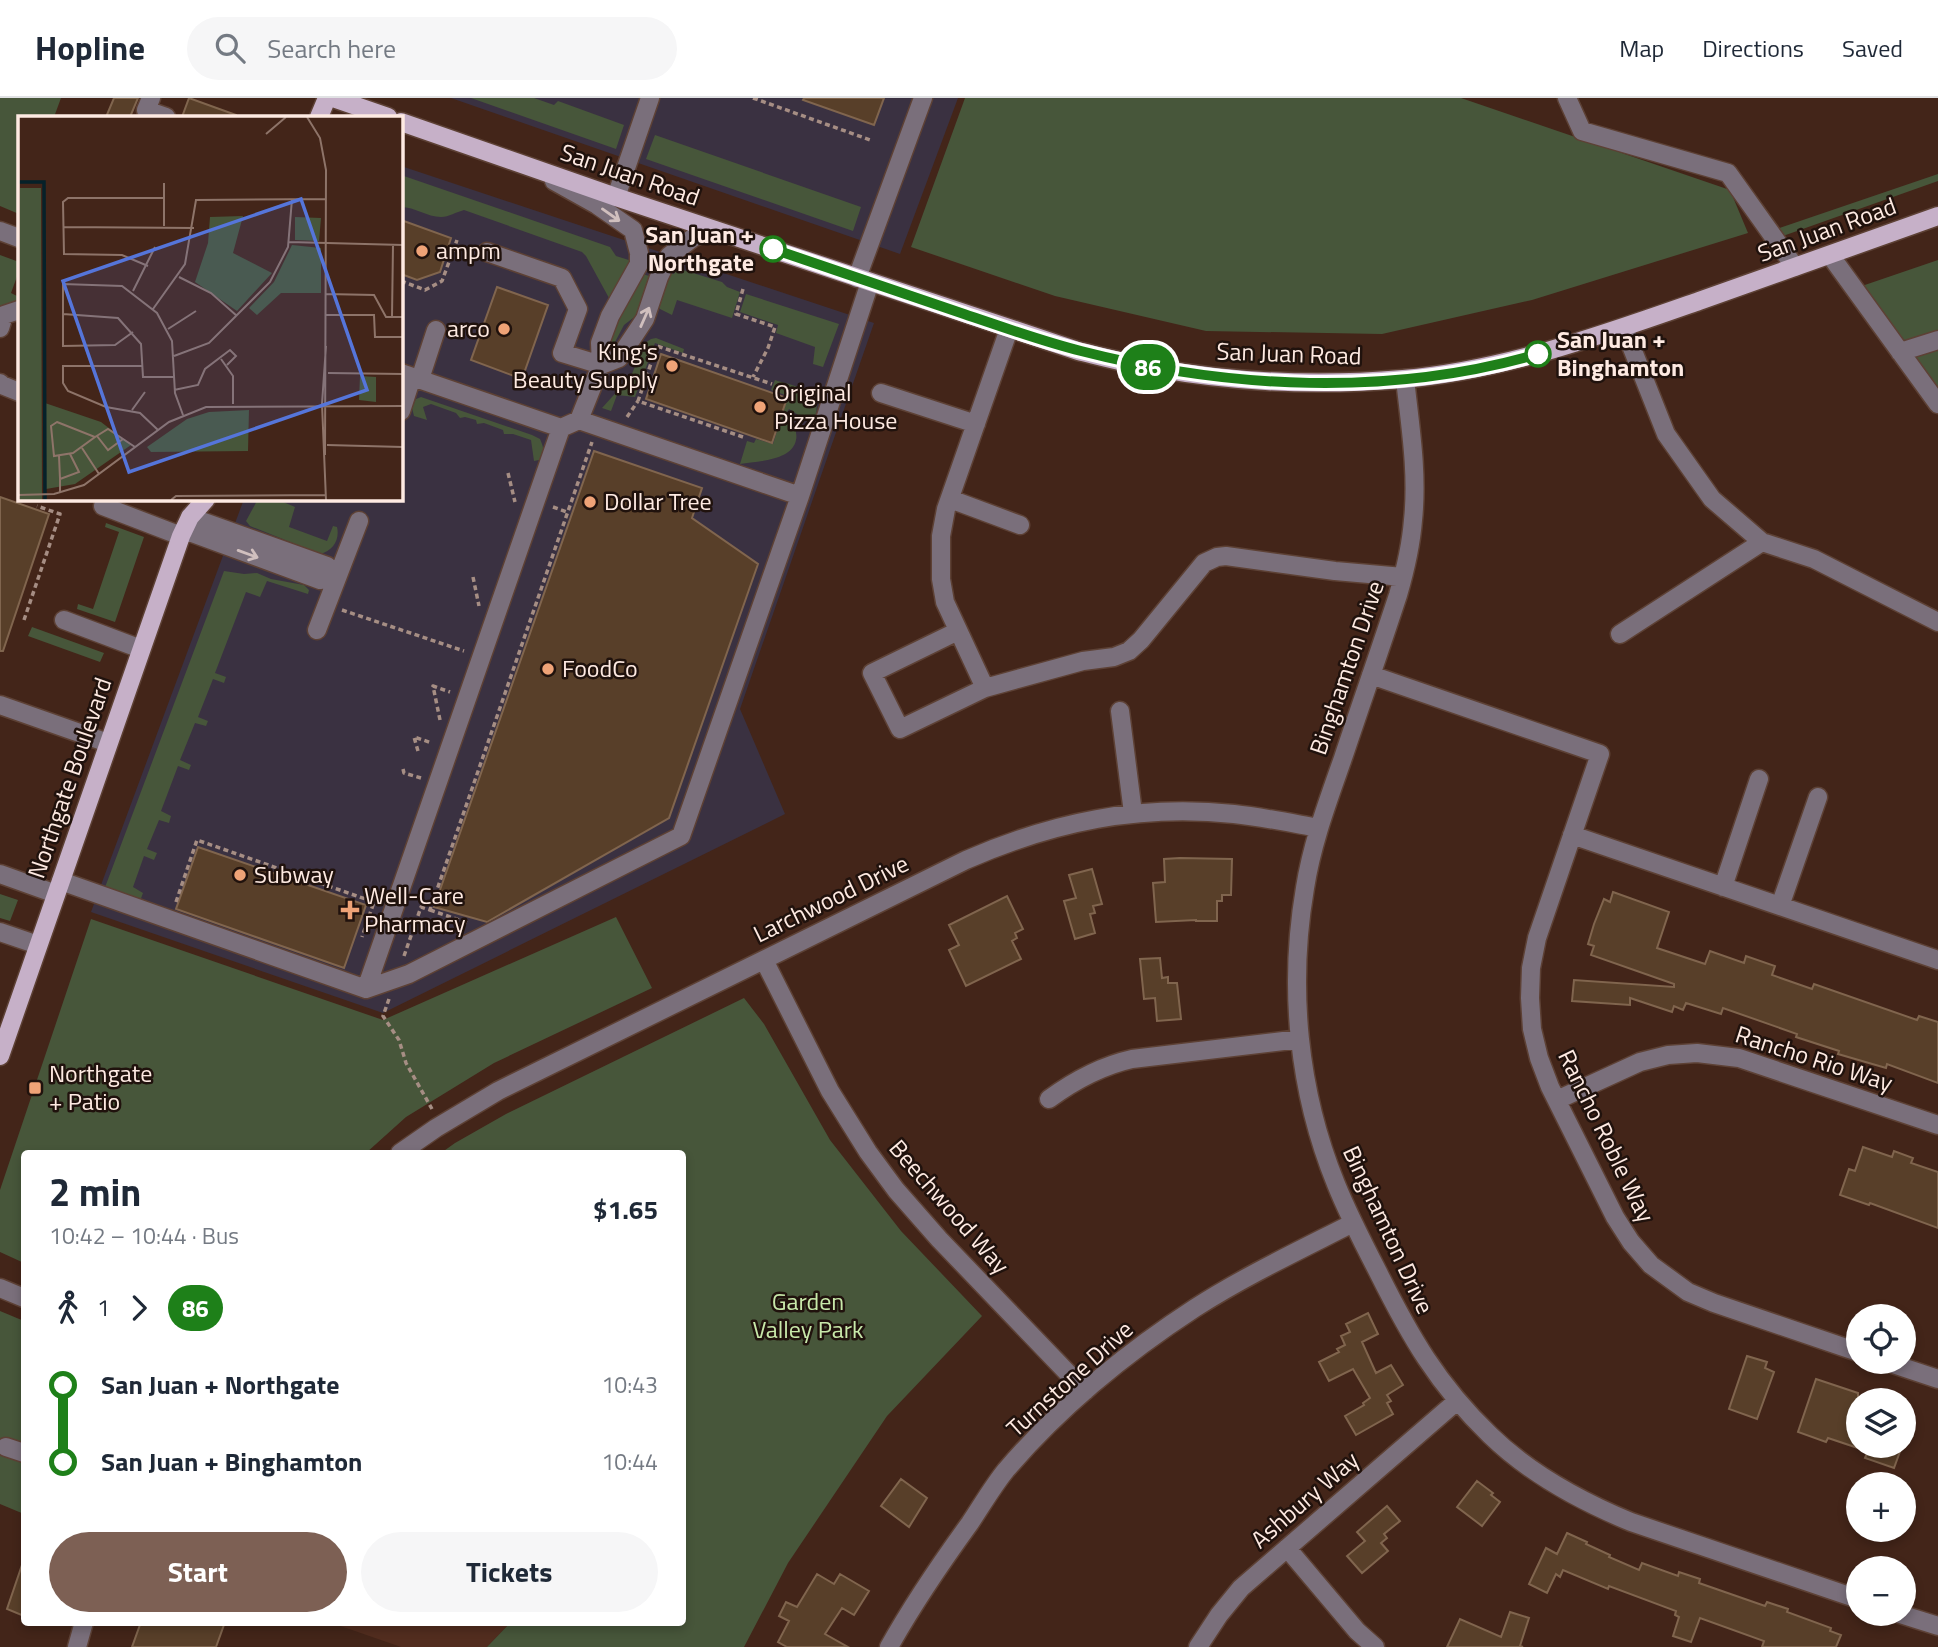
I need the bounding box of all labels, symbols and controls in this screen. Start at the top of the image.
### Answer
search box [187,17,677,80]
text: Hopline [35,23,145,73]
icon: search [211,29,249,67]
text: Search here [267,29,396,68]
text: Map [1619,30,1664,66]
text: Directions [1702,30,1804,66]
text: Saved [1842,30,1903,66]
inset map [18,116,402,500]
street label: San Juan Road [556,133,705,215]
street label: San Juan Road [1752,187,1901,271]
one-way arrow [601,208,620,222]
place label: San Juan + Northgate [645,216,754,280]
place label: ampm [436,232,501,268]
marker: San Juan + Northgate [760,236,786,262]
marker: ampm [414,243,430,259]
one-way arrow [639,307,652,328]
place label: arco [447,310,490,346]
marker: arco [496,321,512,337]
place label: San Juan + Binghamton [1557,321,1684,385]
street label: San Juan Road [1216,332,1362,374]
place label: King's Beauty Supply [513,333,658,397]
marker: San Juan + Binghamton [1525,341,1551,367]
line badge: 86 [1116,344,1180,390]
text: 86 [1135,349,1161,385]
marker: King's Beauty Supply [664,358,680,374]
place label: Original Pizza House [774,374,897,438]
marker: Original Pizza House [752,399,768,415]
place label: Dollar Tree [604,483,712,519]
marker: Dollar Tree [582,494,598,510]
one-way arrow [236,549,258,561]
street label: Binghamton Drive [1299,576,1393,760]
place label: FoodCo [562,650,638,686]
marker: FoodCo [540,661,556,677]
street label: Northgate Boulevard [18,672,120,883]
street label: Larchwood Drive [747,845,914,951]
place label: Subway [254,856,334,892]
marker: Subway [232,867,248,883]
place label: Well-Care Pharmacy [364,877,466,941]
marker: Well-Care Pharmacy [342,902,358,918]
street label: Rancho Rio Way [1731,1016,1898,1101]
street label: Rancho Roble Way [1549,1043,1665,1228]
place label: Northgate + Patio [49,1055,152,1119]
marker: Northgate + Patio [27,1080,43,1096]
street label: Beechwood Way [881,1131,1019,1282]
street label: Binghamton Drive [1334,1140,1444,1320]
text: 2 min [49,1163,141,1221]
text: $1.65 [593,1190,658,1229]
text: 10:42 – 10:44 · Bus [49,1218,239,1253]
park label: Garden Valley Park [752,1283,864,1347]
icon: walk [49,1289,87,1327]
icon: forward [120,1289,158,1327]
text: 1 [97,1290,110,1325]
text: 86 [182,1290,209,1326]
map controls [1846,1304,1916,1626]
button: locate [1846,1304,1916,1374]
street label: Turnstone Drive [998,1312,1141,1445]
text: San Juan + Northgate [101,1365,340,1404]
text: 10:43 [601,1367,658,1402]
button: layers [1846,1388,1916,1458]
text: San Juan + Binghamton [101,1442,362,1481]
street label: Ashbury Way [1242,1442,1367,1557]
text: 10:44 [601,1444,658,1479]
button: + [1846,1472,1916,1542]
button: Start [49,1532,347,1612]
button: Tickets [361,1532,658,1612]
button: − [1846,1556,1916,1626]

